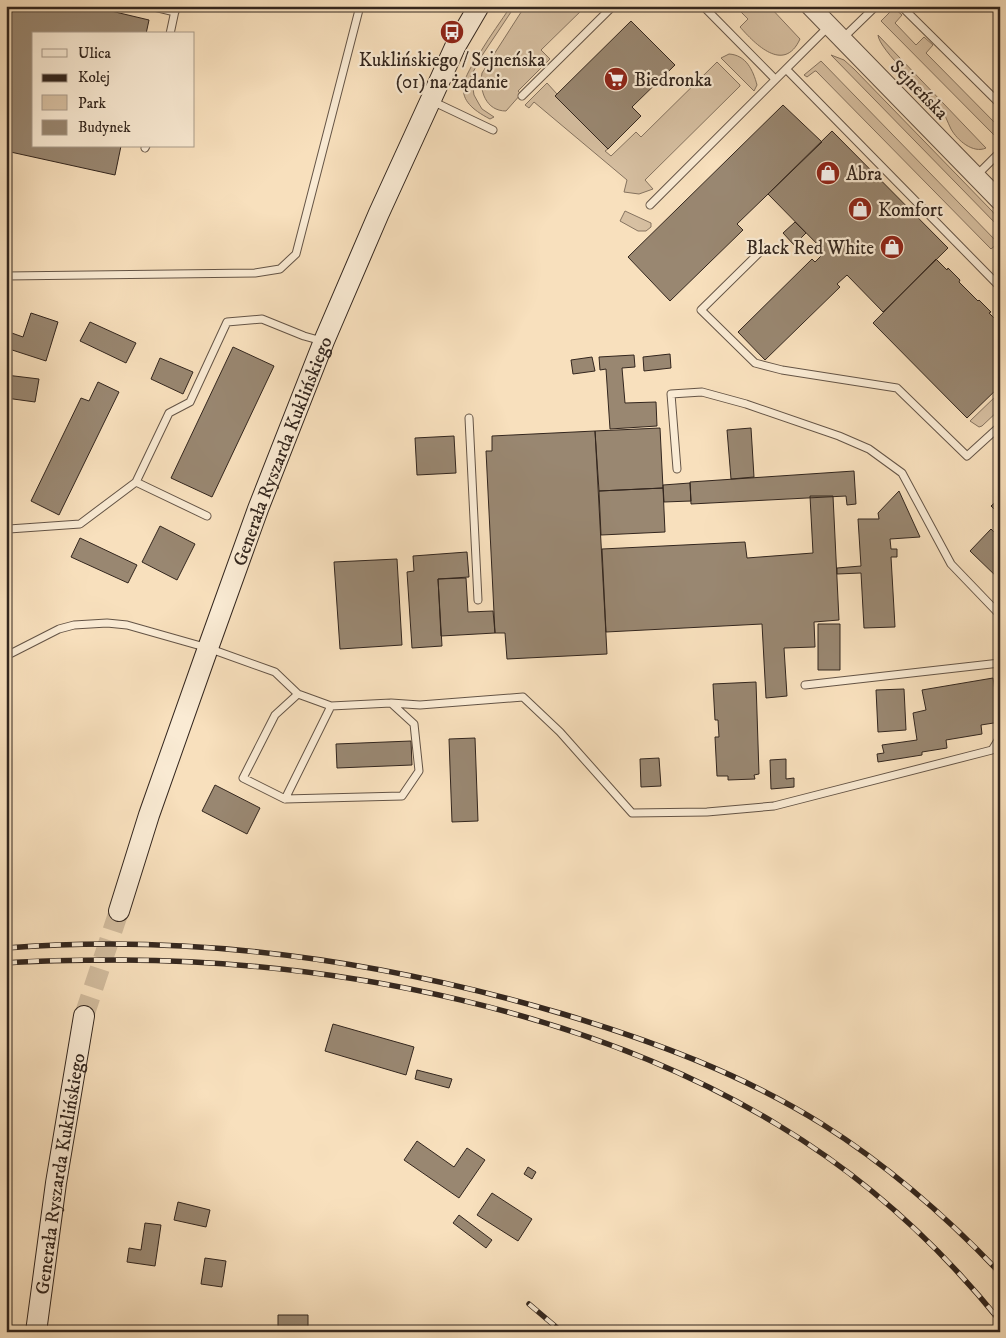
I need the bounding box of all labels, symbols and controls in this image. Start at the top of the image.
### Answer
bus stop icon: Kuklińskiego / Sejneńska (01) na żądanie [439,19,465,45]
legend [32,32,195,148]
text: Ulica [78,44,111,63]
place label: Kuklińskiego / Sejneńska (01) na żądanie [359,49,545,94]
street label: Sejneńska [885,55,953,125]
supermarket icon: Biedronka [603,66,629,92]
text: Kolej [78,68,110,87]
place label: Biedronka [634,69,712,92]
text: Park [78,94,107,113]
text: Budynek [78,118,131,137]
shop icon: Abra [815,160,841,186]
place label: Abra [846,163,882,186]
shop icon: Komfort [847,196,873,222]
place label: Komfort [878,199,943,222]
shop icon: Black Red White [879,234,905,260]
place label: Black Red White [746,237,874,260]
street label: Generała Ryszarda Kuklińskiego [228,333,338,569]
street label: Generała Ryszarda Kuklińskiego [31,1051,91,1296]

